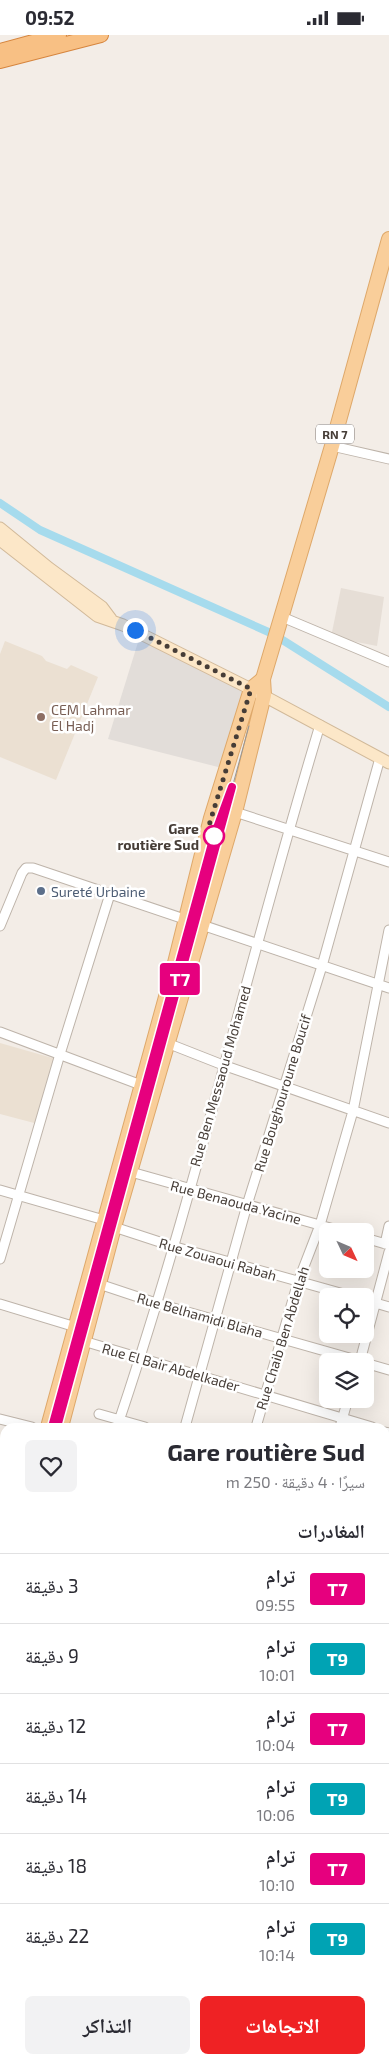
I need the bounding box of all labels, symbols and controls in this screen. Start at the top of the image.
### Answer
text: 09:52 [25,6,75,29]
road number: RN 7 [316,424,354,443]
your location [123,618,148,643]
place label: CEM Lahmar El Hadj [51,701,131,734]
marker: CEM Lahmar El Hadj [35,711,47,723]
place label: Gare routière Sud [117,820,199,853]
marker: Gare routière Sud [203,825,225,847]
place label: Sureté Urbaine [51,883,146,900]
marker: Sureté Urbaine [35,885,47,897]
line badge: T7 [158,963,202,995]
text: T7 [170,968,190,990]
street label: Rue Ben Messaoud Mohamed [186,984,254,1168]
street label: Rue Boughouroune Boucif [250,1011,314,1174]
street label: Rue Benaouda Yacine [169,1176,303,1228]
north arrow [319,1223,374,1277]
map controls [319,1223,374,1408]
street label: Rue Zouaoui Rabah [157,1234,279,1284]
street label: Rue Chaib Ben Abdellah [252,1264,312,1412]
button: locate [319,1288,374,1343]
street label: Rue Belhamidi Blaha [135,1289,265,1341]
street label: Rue El Bair Abdelkader [100,1339,242,1395]
button: layers [319,1353,374,1408]
text: Gare routière Sud [167,1437,365,1466]
button: heart [25,1440,77,1492]
text: سيرًا · 4 دقيقة · 250 m [226,1472,365,1491]
text: المغادرات [298,1519,365,1542]
text: ترام [266,1564,295,1587]
text: 3 دقيقة [25,1574,78,1597]
text: T7 [327,1578,348,1600]
text: 09:55 [255,1595,295,1614]
text: ترام [266,1634,295,1657]
text: 9 دقيقة [25,1644,79,1667]
text: T9 [327,1648,348,1670]
text: 10:01 [259,1665,295,1684]
text: ترام [266,1704,295,1727]
text: 12 دقيقة [25,1714,86,1737]
text: T7 [327,1718,348,1740]
text: 10:04 [256,1735,295,1754]
text: ترام [266,1774,295,1797]
text: 14 دقيقة [25,1784,87,1807]
text: T9 [327,1788,348,1810]
text: 10:06 [256,1805,295,1824]
text: ترام [266,1844,295,1867]
text: 18 دقيقة [25,1854,87,1877]
text: T7 [327,1858,348,1880]
text: 10:10 [259,1875,295,1894]
text: ترام [266,1914,295,1937]
text: 22 دقيقة [25,1924,89,1947]
text: T9 [327,1928,348,1950]
text: 10:14 [259,1945,295,1964]
button: التذاكر [25,1996,190,2054]
button: الاتجاهات [200,1996,365,2054]

